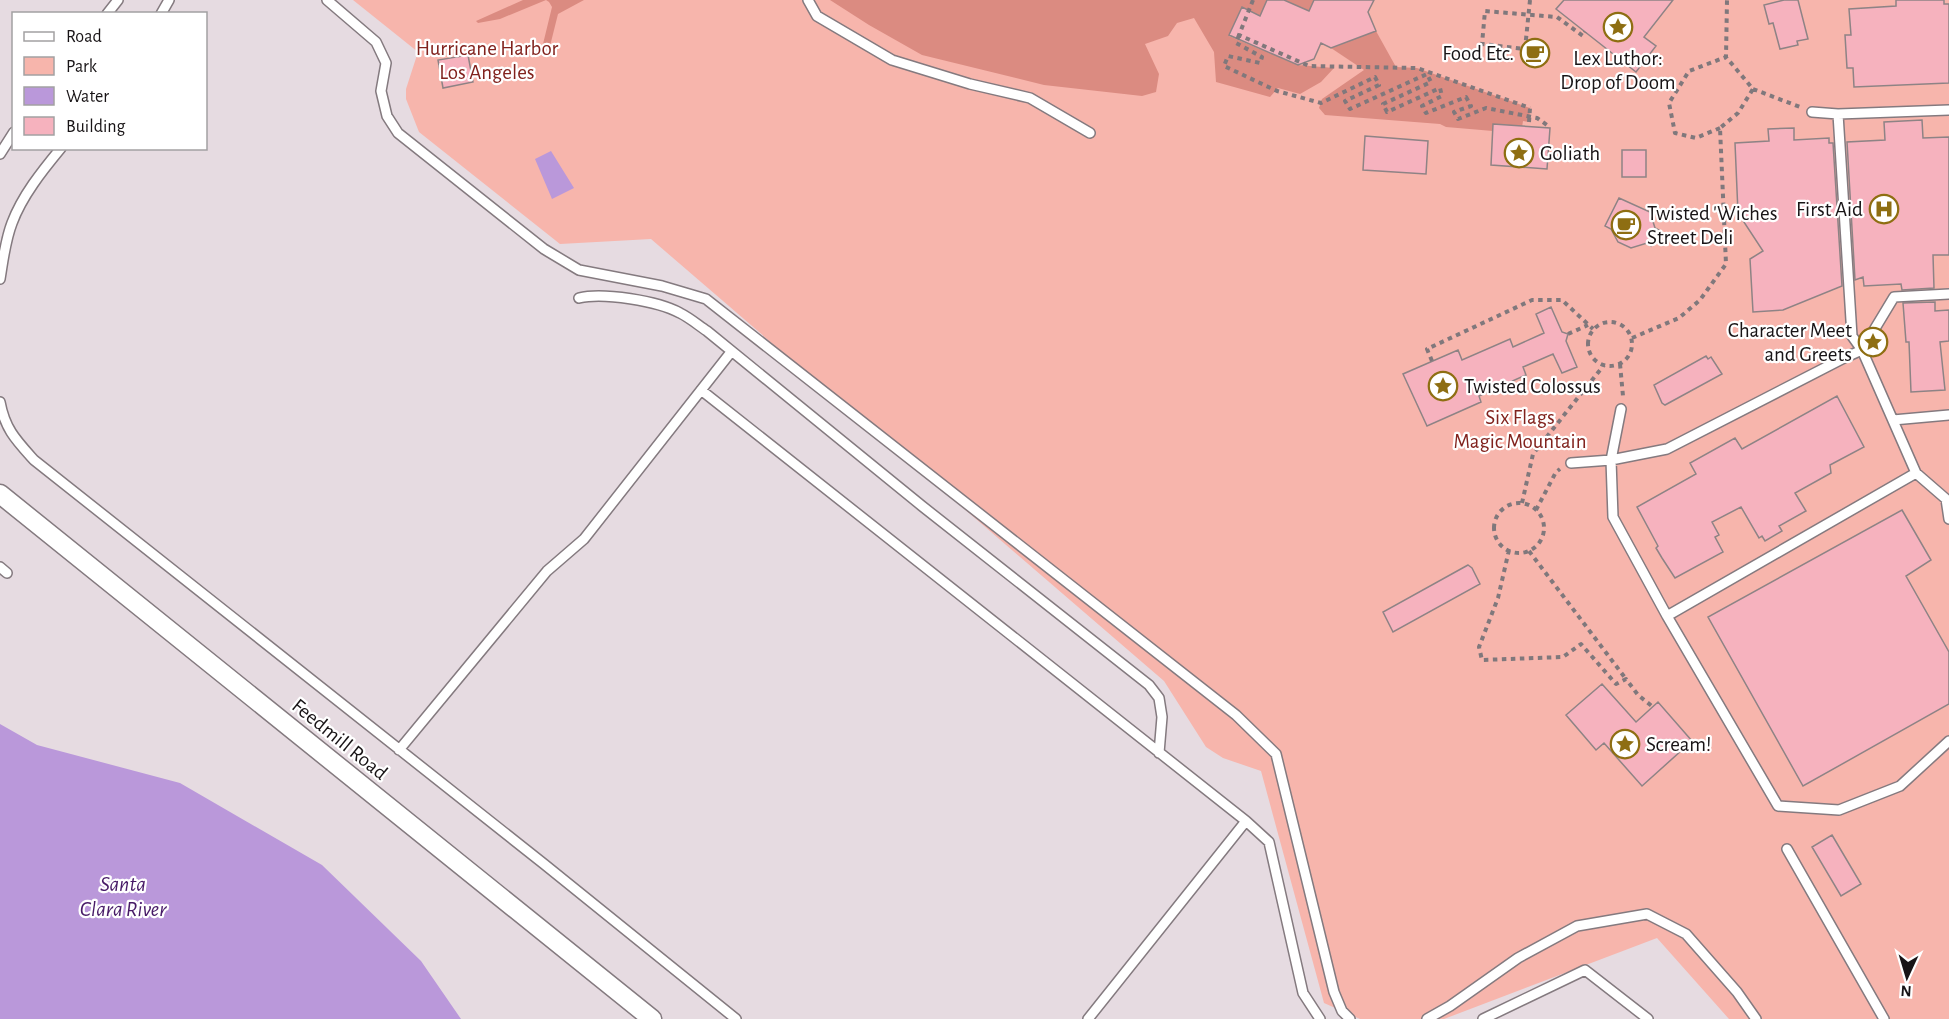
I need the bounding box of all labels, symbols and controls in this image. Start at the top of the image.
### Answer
place icon: Lex Luthor: Drop of Doom [1602,11,1634,43]
legend [12,12,207,150]
text: Road [66,28,102,46]
cafe icon: Food Etc. [1519,37,1551,69]
park label: Hurricane Harbor Los Angeles [416,38,558,83]
place label: Food Etc. [1442,43,1514,64]
place label: Lex Luthor: Drop of Doom [1560,48,1676,93]
text: Park [66,58,98,76]
text: Water [66,88,109,106]
text: Building [66,118,126,136]
place icon: Goliath [1503,137,1535,169]
place label: Goliath [1540,143,1600,164]
hospital icon: First Aid [1868,193,1900,225]
place label: First Aid [1796,199,1863,220]
place label: Twisted 'Wiches Street Deli [1647,203,1777,248]
cafe icon: Twisted 'Wiches Street Deli [1610,209,1642,241]
place label: Character Meet and Greets [1728,320,1852,365]
place icon: Character Meet and Greets [1857,326,1889,358]
place icon: Twisted Colossus [1427,370,1459,402]
place label: Twisted Colossus [1464,376,1601,397]
park label: Six Flags Magic Mountain [1453,407,1587,452]
street label: Feedmill Road [288,695,391,784]
place icon: Scream! [1609,728,1641,760]
place label: Scream! [1646,734,1712,755]
water label: Santa Clara River [80,873,167,920]
north arrow [1877,947,1937,1007]
text: N [1900,983,1912,999]

